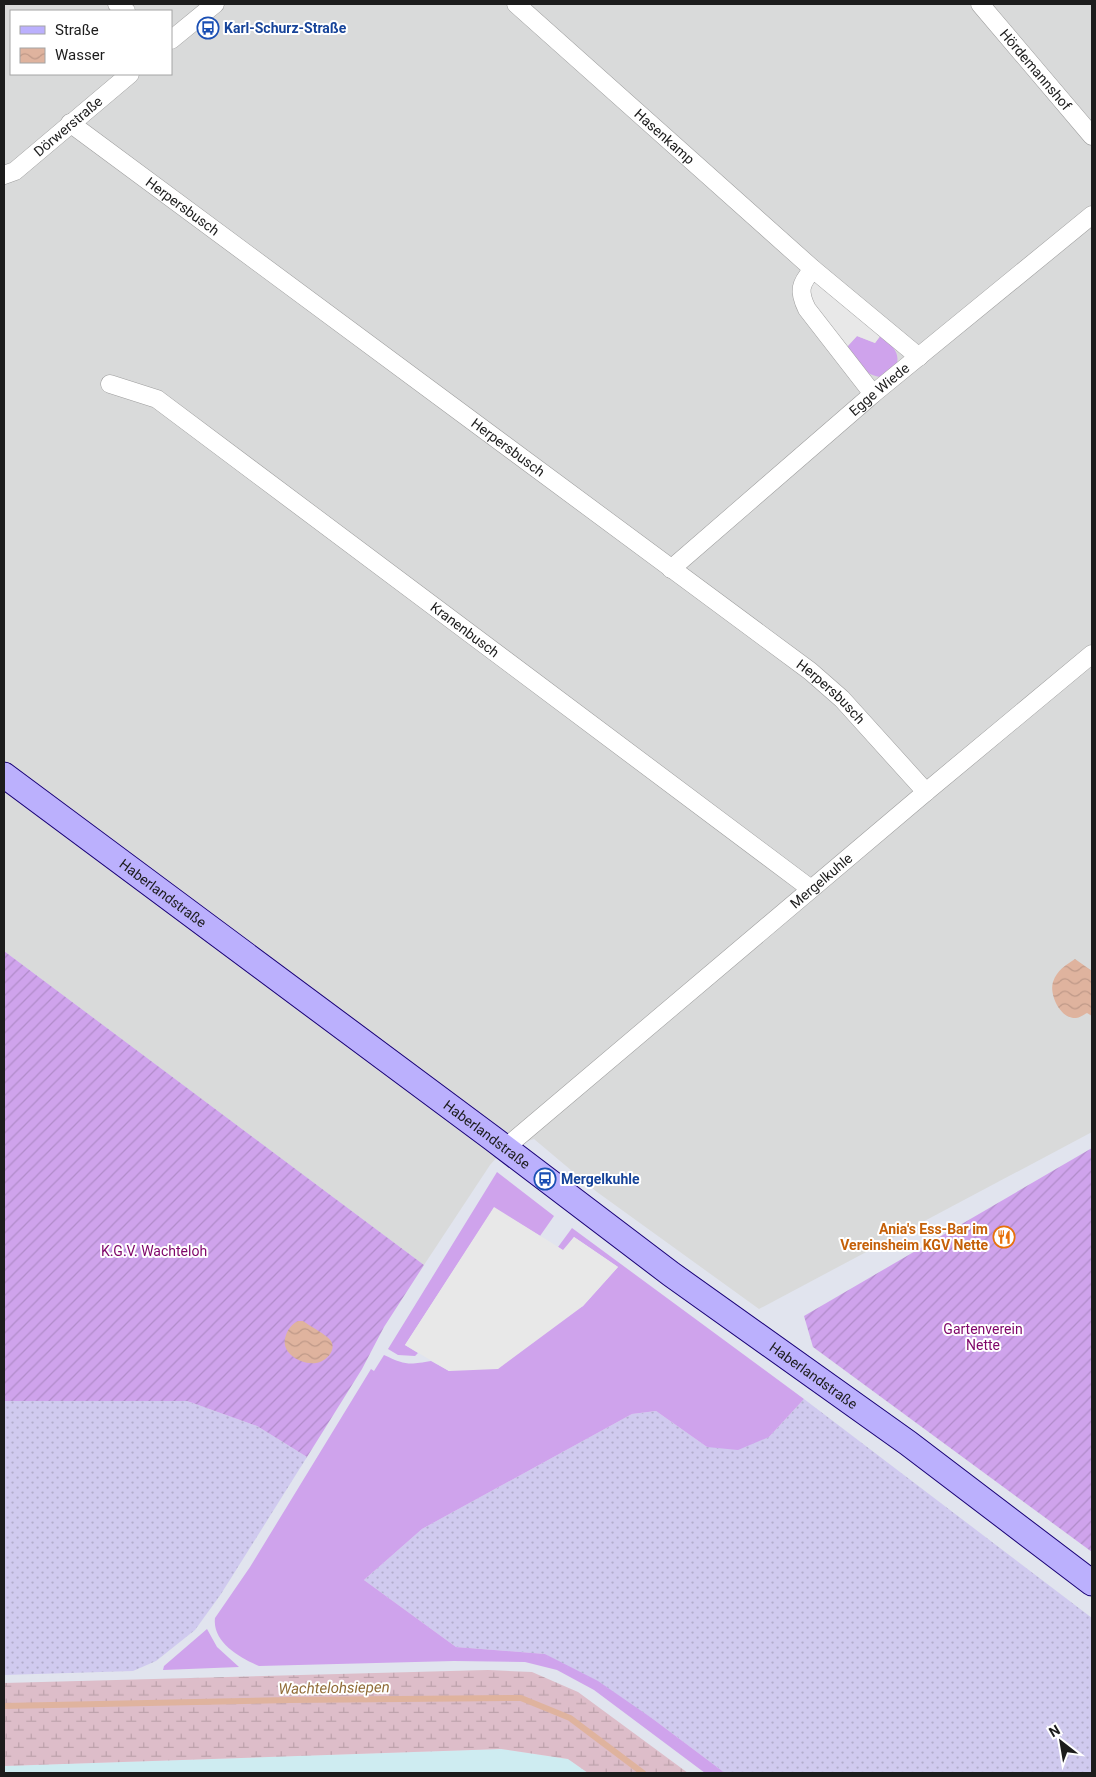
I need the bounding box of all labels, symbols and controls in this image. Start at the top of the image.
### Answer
legend [10,10,172,75]
bus stop icon: Karl-Schurz-Straße [196,16,220,40]
place label: Karl-Schurz-Straße [224,20,347,36]
text: Straße [55,21,99,39]
street label: Hördemannshof [997,26,1075,113]
text: Wasser [55,46,105,64]
street label: Dörwerstraße [31,93,105,160]
street label: Hasenkamp [631,106,698,167]
street label: Herpersbusch [143,174,222,239]
street label: Egge Wiede [846,360,912,419]
street label: Herpersbusch [468,415,548,480]
street label: Kranenbusch [427,599,502,661]
street label: Herpersbusch [794,656,868,727]
street label: Mergelkuhle [787,850,855,911]
street label: Haberlandstraße [116,856,209,931]
street label: Haberlandstraße [440,1097,533,1172]
bus stop icon: Mergelkuhle [533,1167,557,1191]
place label: Mergelkuhle [561,1171,640,1187]
place label: Ania's Ess-Bar im Vereinsheim KGV Nette [840,1221,988,1253]
restaurant icon: Ania's Ess-Bar im Vereinsheim KGV Nette [992,1225,1016,1249]
park label: K.G.V. Wachteloh [101,1243,207,1259]
park label: Gartenverein Nette [943,1321,1023,1353]
street label: Haberlandstraße [766,1339,860,1412]
water label: Wachtelohsiepen [278,1678,390,1698]
north arrow [1036,1717,1086,1767]
text: N [1046,1721,1063,1740]

